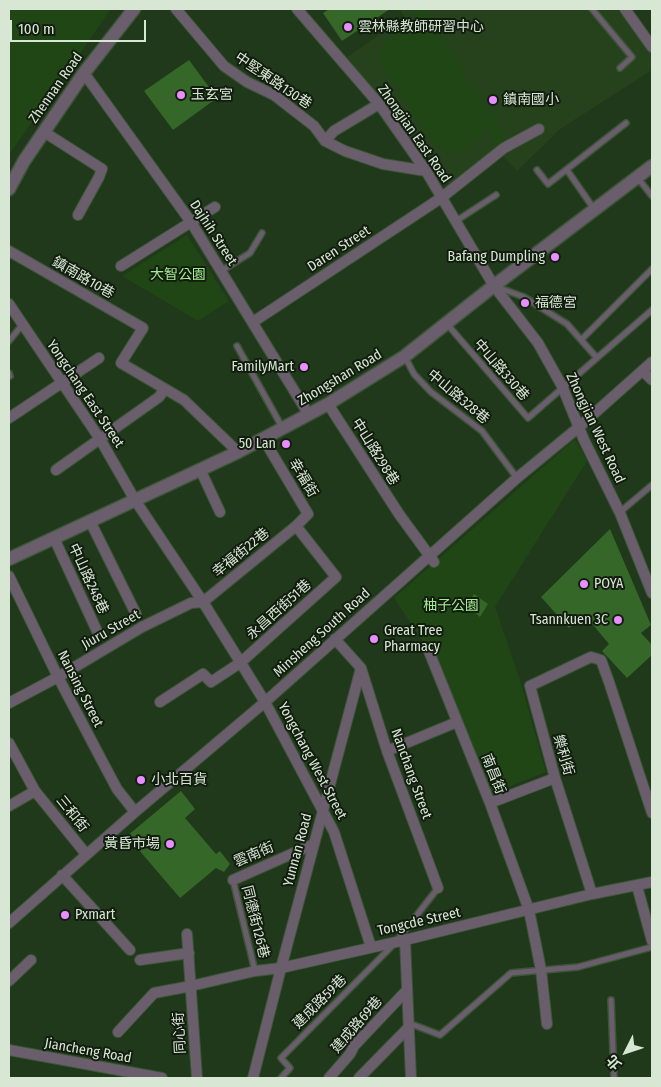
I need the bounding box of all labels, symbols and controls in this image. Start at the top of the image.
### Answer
scale bar [12,10,149,42]
place label: 雲林縣教師研習中心 [358,19,484,35]
text: 100 m [18,20,55,38]
marker: 雲林縣教師研習中心 [342,21,354,33]
street label: 中堅東路130巷 [231,49,315,113]
street label: Zhennan Road [26,50,86,126]
street label: Zhongjian East Road [374,82,454,186]
place label: 玉玄宮 [191,87,233,103]
marker: 玉玄宮 [175,89,187,101]
place label: 鎮南國小 [503,92,559,108]
marker: 鎮南國小 [487,94,499,106]
street label: Dajhih Street [186,197,240,269]
street label: Daren Street [305,223,373,275]
place label: Bafang Dumpling [448,249,545,265]
marker: Bafang Dumpling [549,251,561,263]
street label: 鎮南路10巷 [49,254,117,302]
park label: 大智公園 [150,267,206,283]
place label: 福德宮 [535,295,577,311]
marker: 福德宮 [519,297,531,309]
street label: 中山路330巷 [470,336,532,404]
street label: Yongchang East Street [43,337,127,451]
street label: Zhongshan Road [295,346,385,410]
place label: FamilyMart [231,359,294,375]
marker: FamilyMart [298,361,310,373]
street label: 中山路328巷 [424,366,492,428]
street label: Zhongjian West Road [562,370,628,486]
street label: 中山路298巷 [348,415,402,489]
place label: 50 Lan [239,436,276,452]
marker: 50 Lan [280,438,292,450]
street label: 幸福街 [285,456,321,500]
street label: 幸福街22巷 [209,525,273,581]
street label: 中山路248巷 [64,541,112,617]
place label: POYA [594,576,623,592]
street label: 永昌西街51巷 [243,577,315,643]
marker: POYA [578,578,590,590]
street label: Minsheng South Road [270,585,374,681]
park label: 柚子公園 [423,598,479,614]
street label: Jiuru Street [79,607,143,653]
place label: Tsannkuen 3C [530,612,608,628]
marker: Tsannkuen 3C [612,614,624,626]
place label: Great Tree Pharmacy [384,623,442,656]
marker: Great Tree Pharmacy [368,633,380,645]
street label: Nansing Street [53,648,107,730]
street label: Yongchang West Street [274,700,350,822]
street label: Nanchang Street [387,727,435,821]
street label: 樂利街 [549,732,577,778]
street label: 南昌街 [477,751,509,797]
place label: 小北百貨 [151,772,207,788]
marker: 小北百貨 [135,774,147,786]
street label: 三和街 [52,792,92,836]
street label: Yunnan Road [280,812,316,888]
place label: 黃昏市場 [104,836,160,852]
marker: 黃昏市場 [164,838,176,850]
street label: 雲南街 [231,839,277,871]
street label: 同德街126巷 [238,884,272,960]
street label: Tongcde Street [376,904,462,940]
place label: Pxmart [75,907,115,923]
marker: Pxmart [59,909,71,921]
street label: 建成路59巷 [290,972,350,1032]
street label: 建成路69巷 [328,993,386,1057]
street label: 同心街 [171,1012,189,1054]
north arrow [601,1027,651,1077]
street label: Jiancheng Road [43,1035,133,1067]
text: 北 [603,1051,625,1073]

